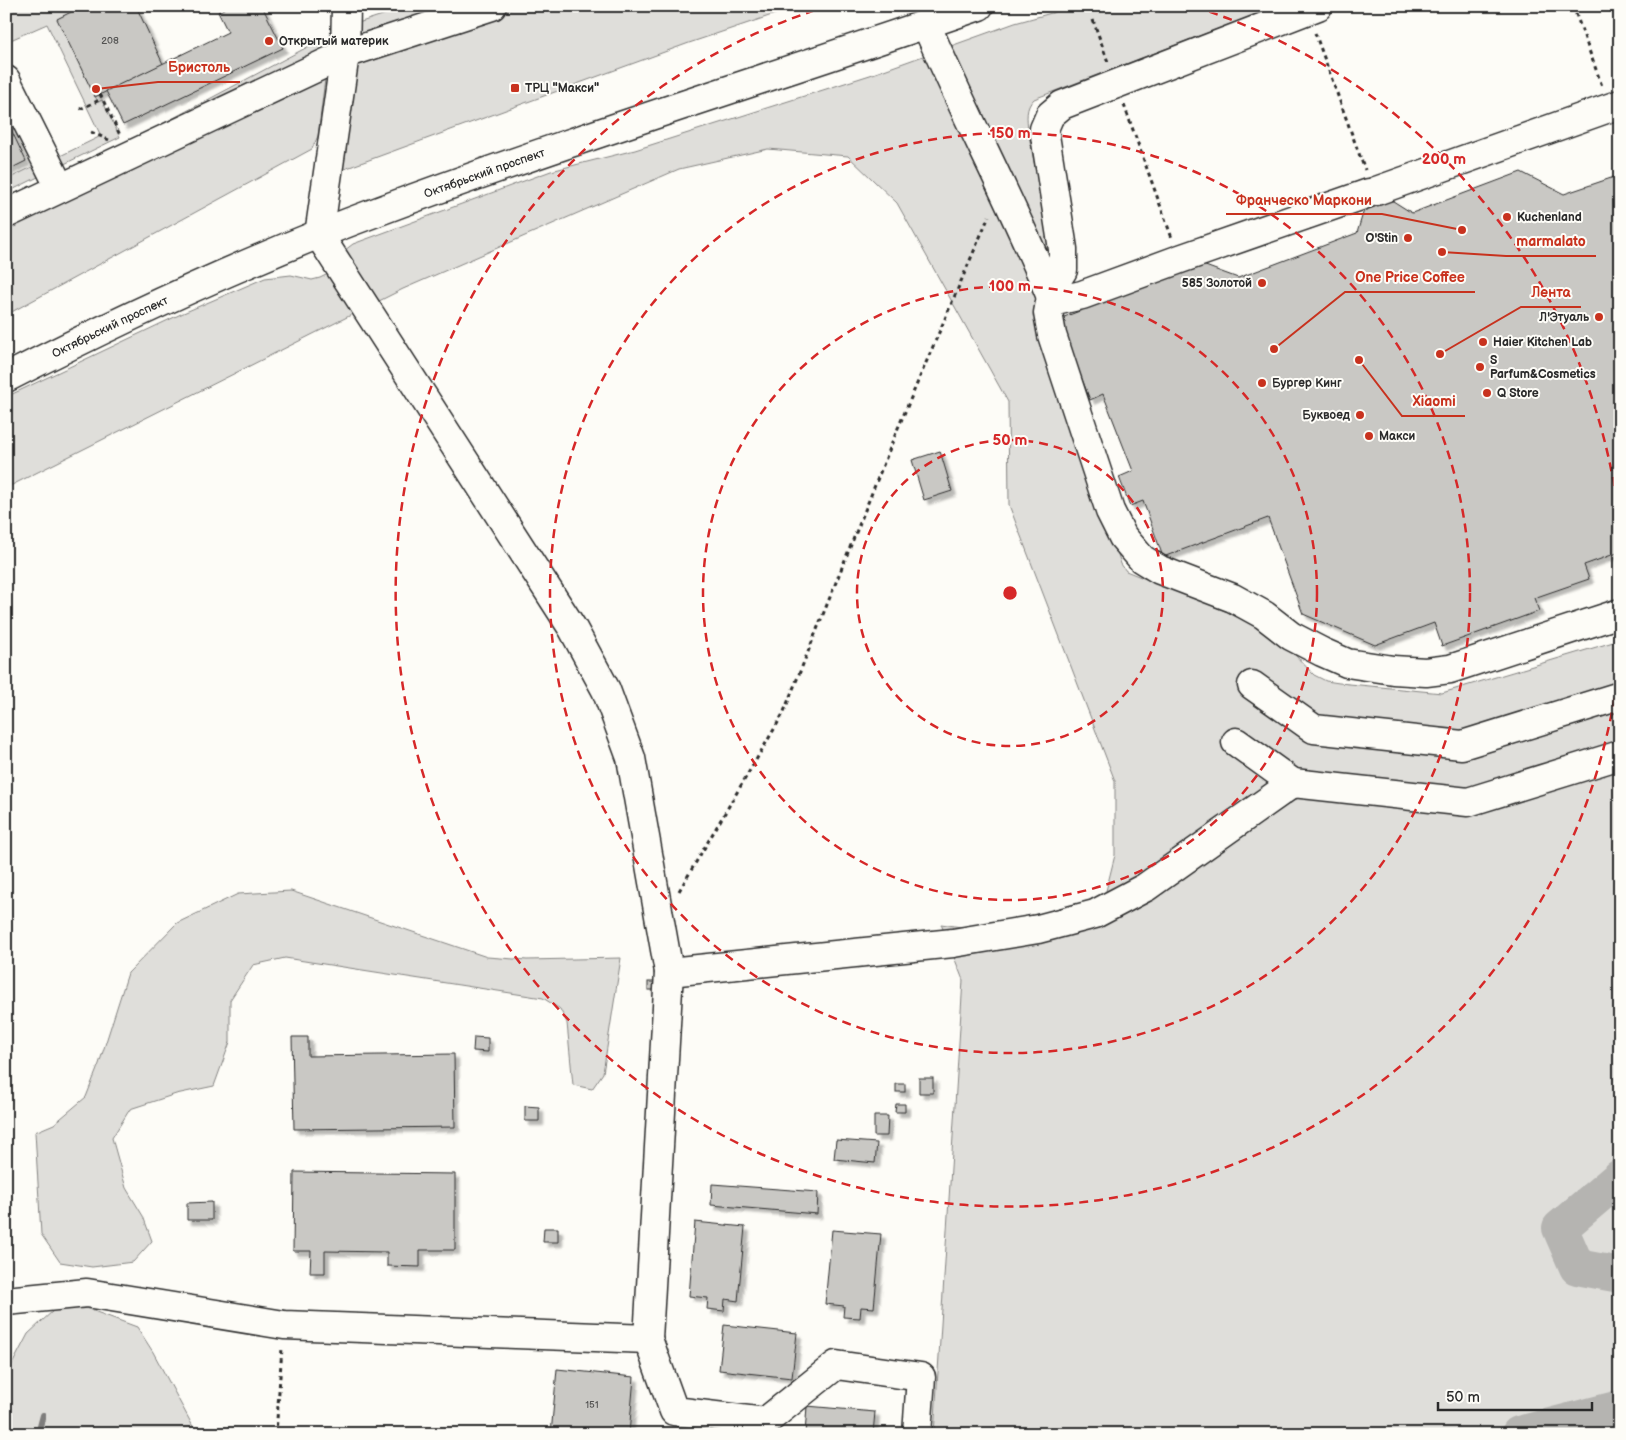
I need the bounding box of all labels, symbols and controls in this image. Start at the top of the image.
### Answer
place label: Открытый материк [279,34,389,49]
house number: 208 [101,35,119,47]
marker: Открытый материк [263,35,275,47]
callout: Бристоль [158,53,240,82]
text: Бристоль [168,59,231,76]
place label: ТРЦ "Макси" [525,81,599,96]
marker: ТРЦ "Макси" [509,82,521,94]
text: 150 m [989,124,1031,143]
street label: Октябрьский проспект [422,145,547,201]
text: 200 m [1422,150,1466,169]
callout: Франческо Маркони [1226,185,1382,214]
text: Франческо Маркони [1236,192,1372,209]
place label: Kuchenland [1517,210,1582,225]
marker: Kuchenland [1501,211,1513,223]
callout: marmalato [1506,227,1596,256]
place label: O'Stin [1366,231,1398,246]
marker: O'Stin [1402,232,1414,244]
text: marmalato [1516,233,1586,250]
callout: One Price Coffee [1345,263,1475,292]
text: One Price Coffee [1355,269,1465,286]
place label: 585 Золотой [1182,276,1252,291]
text: 100 m [989,277,1031,296]
marker: 585 Золотой [1256,277,1268,289]
callout: Лента [1521,278,1581,307]
text: Лента [1530,284,1572,301]
street label: Октябрьский проспект [49,292,171,361]
place label: Л'Этуаль [1538,310,1590,325]
marker: Л'Этуаль [1593,311,1605,323]
place label: Haier Kitchen Lab [1493,335,1592,350]
marker: Haier Kitchen Lab [1477,336,1489,348]
place label: S Parfum&Cosmetics [1490,353,1596,382]
marker: S Parfum&Cosmetics [1474,361,1486,373]
place label: Бургер Кинг [1272,376,1342,391]
marker: Бургер Кинг [1256,377,1268,389]
place label: Q Store [1497,386,1539,401]
callout: Xiaomi [1402,387,1465,416]
marker: Q Store [1481,387,1493,399]
text: Xiaomi [1412,393,1456,410]
place label: Буквоед [1302,408,1351,423]
marker: Буквоед [1354,409,1366,421]
place label: Макси [1379,429,1416,444]
marker: Макси [1363,430,1375,442]
text: 50 m [993,431,1028,450]
centre of rings [1001,584,1019,602]
scale bar [1438,1380,1592,1412]
text: 50 m [1446,1388,1480,1407]
house number: 151 [585,1399,599,1411]

